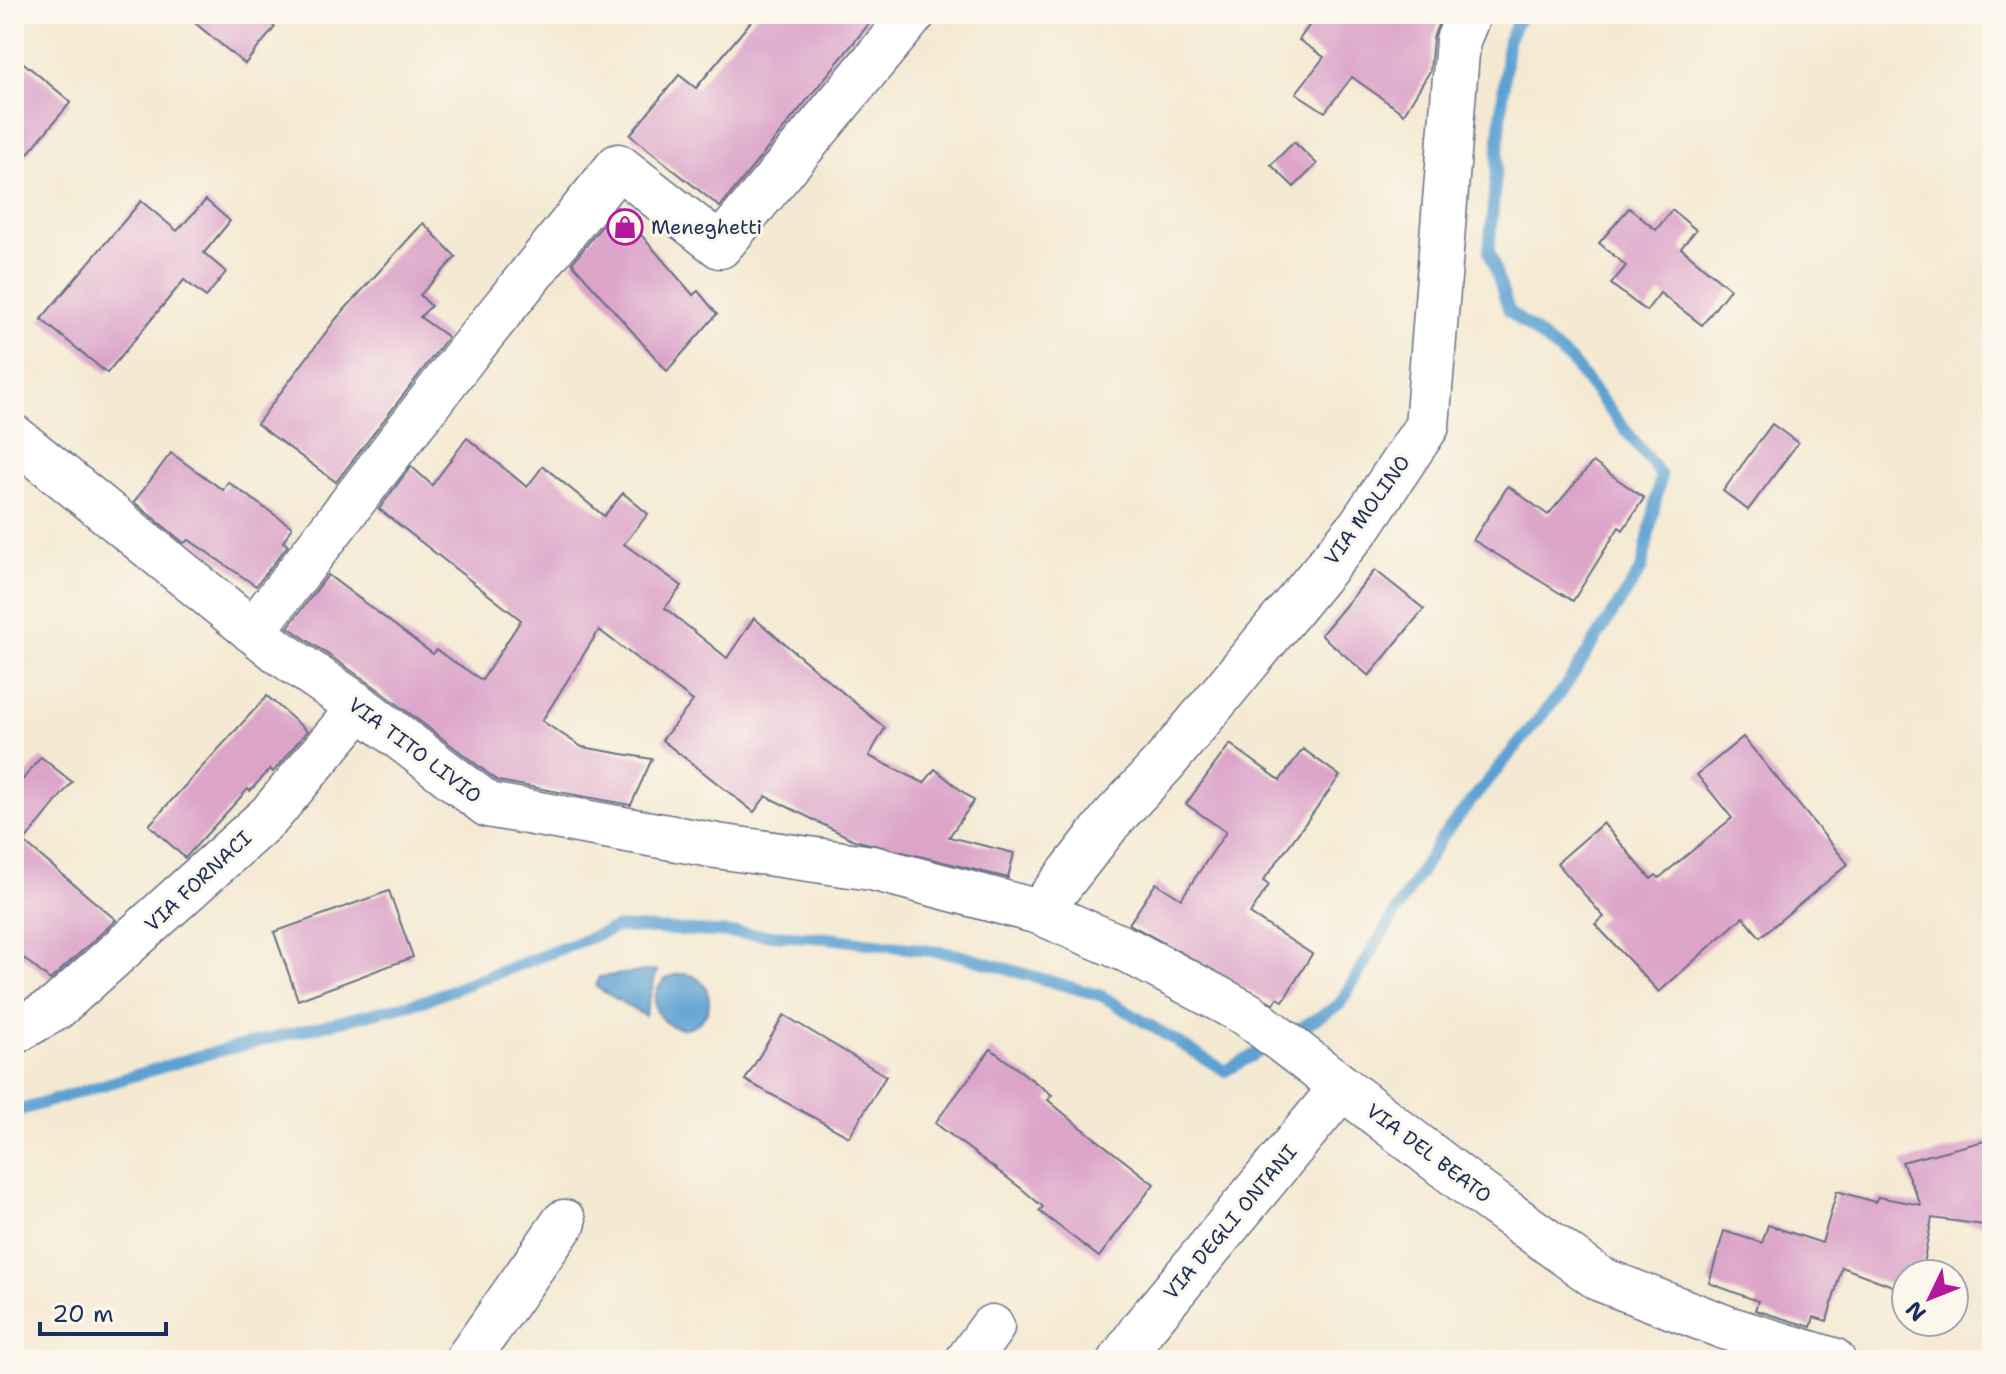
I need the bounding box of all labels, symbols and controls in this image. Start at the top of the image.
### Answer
shop icon: Meneghetti [606,208,644,246]
place label: Meneghetti [651,214,762,240]
street label: VIA MOLINO [1318,450,1416,570]
street label: VIA TITO LIVIO [343,691,487,809]
street label: VIA FORNACI [139,825,257,937]
street label: VIA DEL BEATO [1361,1097,1497,1209]
street label: VIA DEGLI ONTANI [1158,1139,1302,1305]
north arrow [1890,1258,1970,1338]
scale bar [40,1286,166,1336]
text: N [1899,1295,1932,1328]
text: 20 m [52,1298,114,1330]

